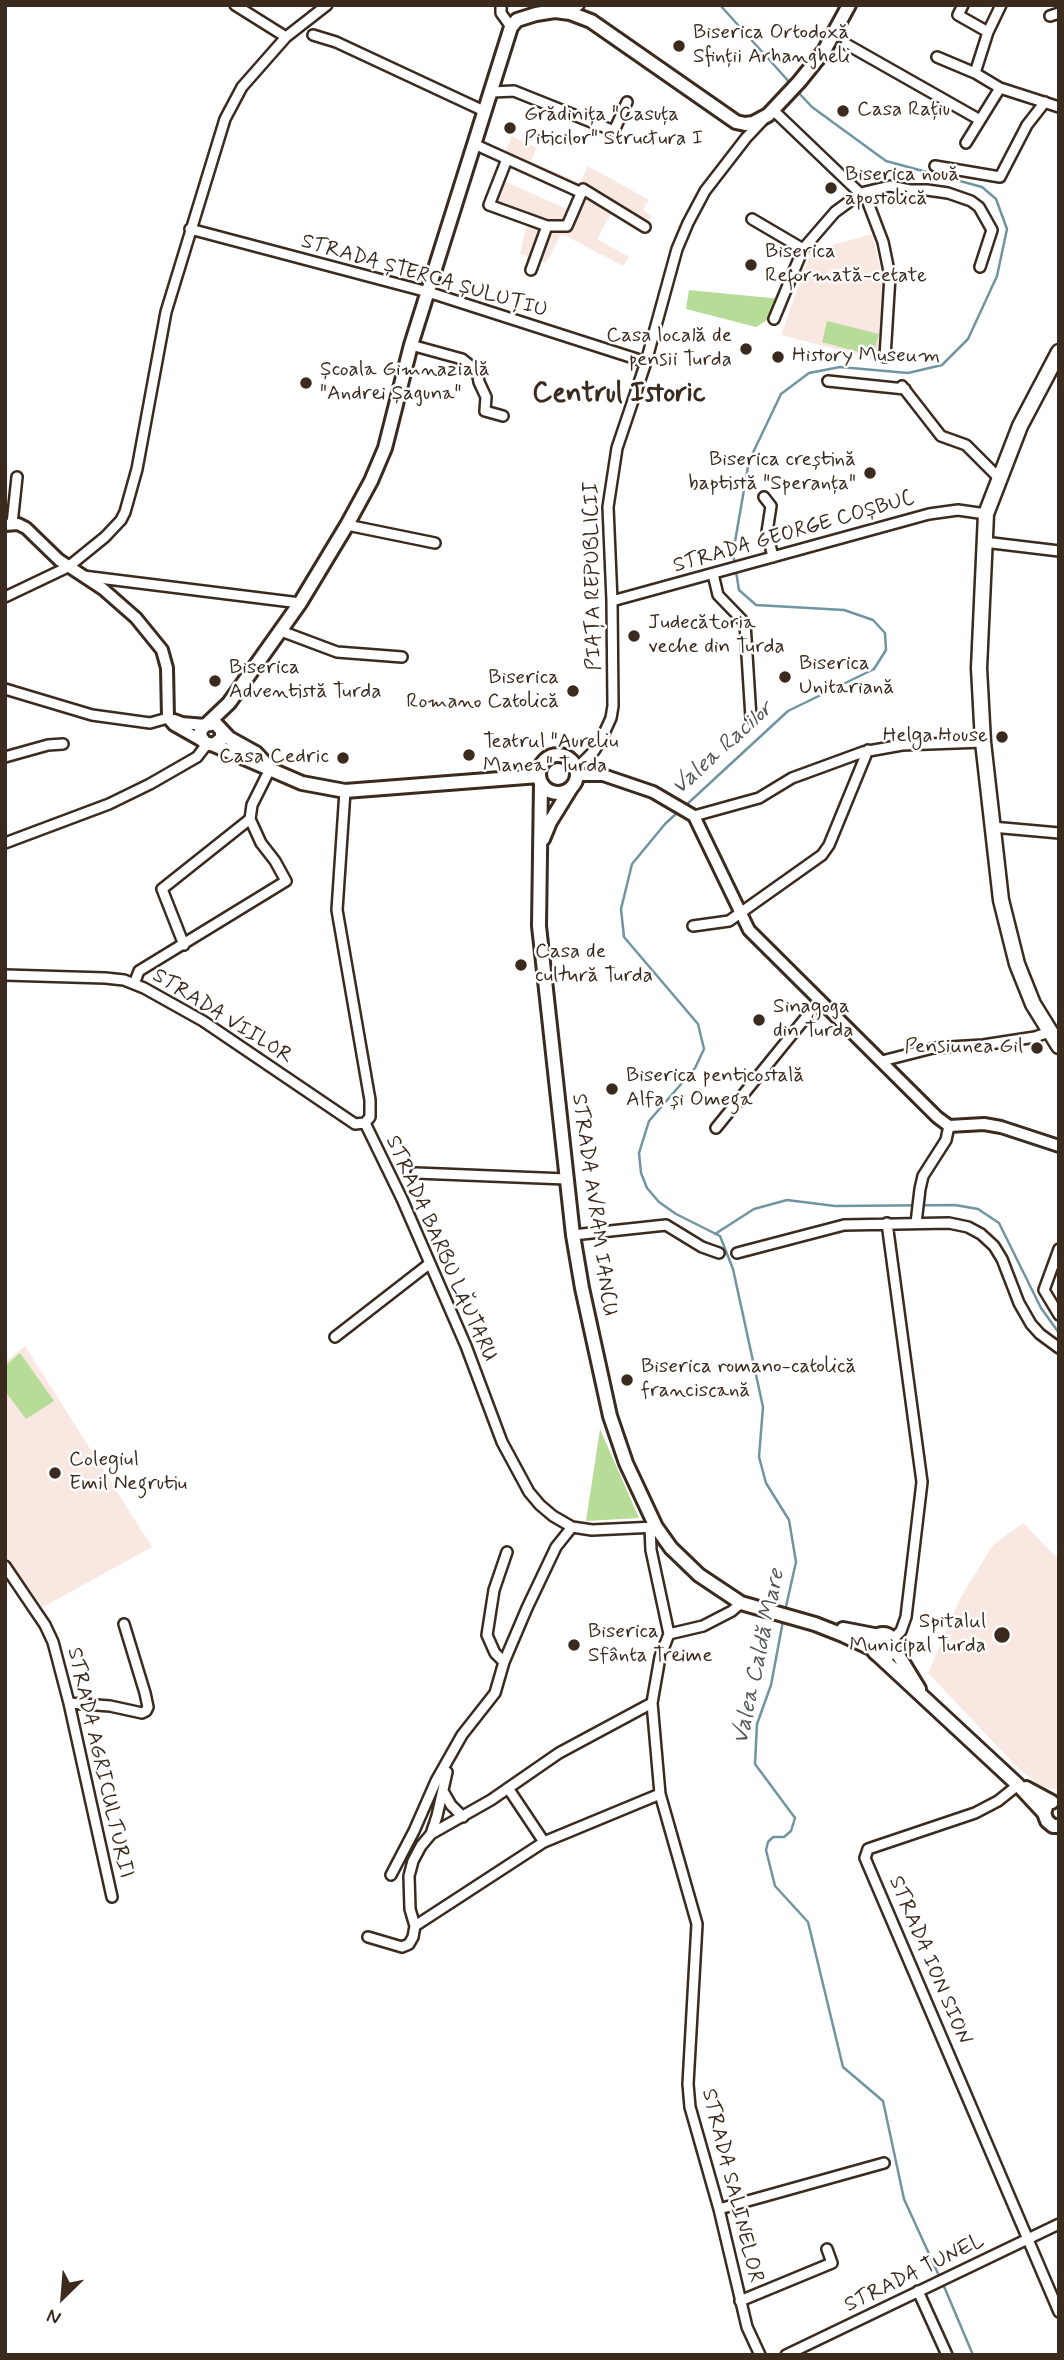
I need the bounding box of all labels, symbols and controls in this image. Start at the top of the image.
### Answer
place label: Biserica Ortodoxă Sfinții Arhangheli [693,21,850,71]
marker: Biserica Ortodoxă Sfinții Arhangheli [671,38,687,54]
place label: Casa Rațiu [857,98,950,124]
place label: Grădinița "Casuța Piticilor" Structura I [524,103,703,153]
marker: Casa Rațiu [835,103,851,119]
marker: Grădinița "Casuța Piticilor" Structura I [502,120,518,136]
place label: Biserica nouă apostolică [845,163,959,213]
marker: Biserica nouă apostolică [823,180,839,196]
street label: STRADA ȘTERCA ȘULUȚIU [298,230,550,324]
place label: Biserica Reformată-cetate [765,240,927,290]
marker: Biserica Reformată-cetate [743,257,759,273]
place label: Casa locală de pensii Turda [606,324,732,374]
marker: Casa locală de pensii Turda [738,341,754,357]
place label: History Museum [792,344,940,370]
marker: History Museum [770,349,786,365]
place label: Școala Gimnazială "Andrei Șaguna" [320,358,490,408]
marker: Școala Gimnazială "Andrei Șaguna" [298,375,314,391]
district label: Centrul Istoric [532,378,706,412]
place label: Biserica creștină baptistă "Speranța" [688,448,856,498]
marker: Biserica creștină baptistă "Speranța" [862,465,878,481]
street label: PIAȚA REPUBLICII [580,481,608,671]
street label: STRADA GEORGE COȘBUC [670,486,918,580]
place label: Judecătoria veche din Turda [648,611,785,661]
marker: Judecătoria veche din Turda [626,628,642,644]
place label: Biserica Unitariană [799,652,894,702]
place label: Biserica Adventistă Turda [229,656,382,706]
place label: Biserica Romano Catolică [406,666,559,716]
marker: Biserica Unitariană [777,669,793,685]
marker: Biserica Adventistă Turda [207,673,223,689]
marker: Biserica Romano Catolică [565,683,581,699]
water label: Valea Racilor [667,696,779,802]
place label: Helga House [883,724,988,750]
marker: Helga House [994,729,1010,745]
place label: Teatrul "Aureliu Manea" Turda [483,730,619,780]
place label: Casa Cedric [219,745,329,771]
marker: Teatrul "Aureliu Manea" Turda [461,747,477,763]
marker: Casa Cedric [335,750,351,766]
place label: Casa de cultură Turda [535,940,653,990]
marker: Casa de cultură Turda [513,957,529,973]
street label: STRADA VIILOR [147,964,297,1070]
place label: Sinagoga din Turda [773,995,854,1045]
marker: Sinagoga din Turda [751,1012,767,1028]
place label: Pensiunea Gil [904,1035,1023,1061]
marker: Pensiunea Gil [1029,1040,1045,1056]
place label: Biserica penticostală Alfa și Omega [626,1064,804,1114]
marker: Biserica penticostală Alfa și Omega [604,1081,620,1097]
street label: STRADA AVRAM IANCU [565,1092,621,1318]
street label: STRADA BARBU LĂUTARU [379,1132,501,1366]
place label: Biserica romano-catolică franciscană [641,1355,856,1405]
marker: Biserica romano-catolică franciscană [619,1372,635,1388]
place label: Colegiul Emil Negrutiu [69,1448,187,1498]
marker: Colegiul Emil Negrutiu [47,1465,63,1481]
water label: Valea Caldă Mare [728,1567,792,1747]
place label: Spitalul Municipal Turda [849,1610,986,1660]
place label: Biserica Sfânta Treime [588,1620,713,1670]
marker: Spitalul Municipal Turda [992,1625,1012,1645]
marker: Biserica Sfânta Treime [566,1637,582,1653]
street label: STRADA AGRICULTURII [60,1645,138,1881]
street label: STRADA ION SION [882,1873,976,2049]
street label: STRADA SALINELOR [695,2086,767,2286]
street label: STRADA TUNEL [841,2229,989,2319]
north arrow [28,2262,98,2332]
text: N [43,2302,65,2330]

